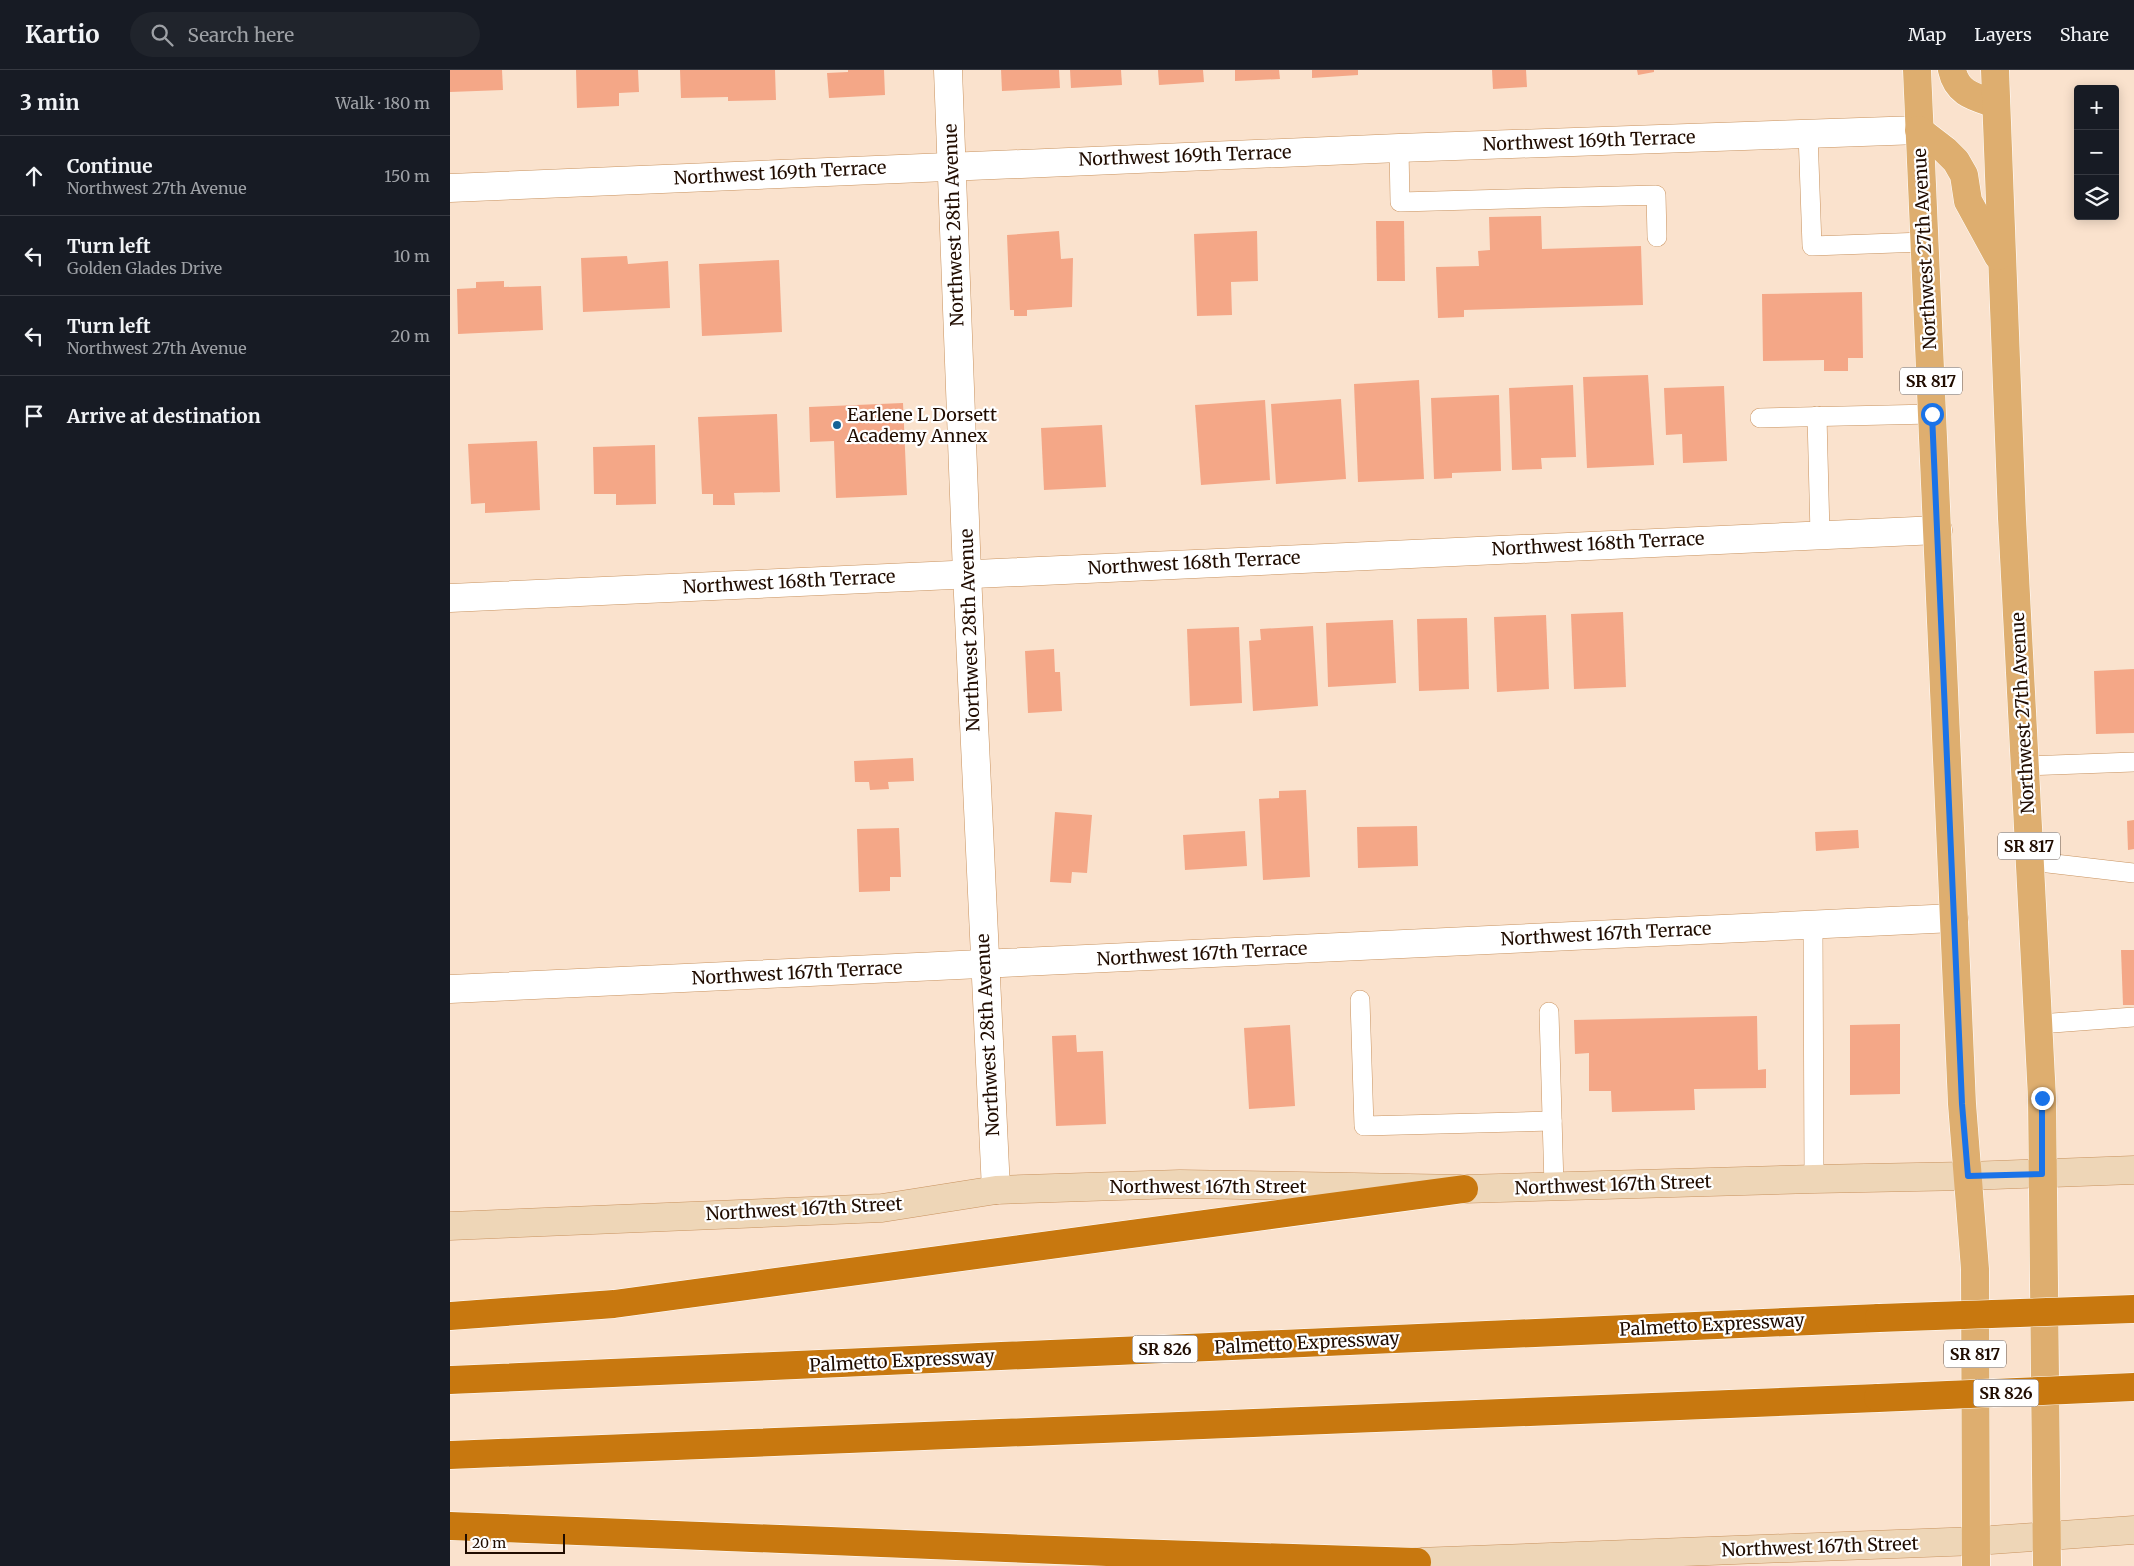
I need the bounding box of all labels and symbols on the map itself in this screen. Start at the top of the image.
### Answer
street label: Northwest 28th Avenue [938,123,969,327]
street label: Northwest 169th Terrace [1482,125,1696,156]
street label: Northwest 169th Terrace [1078,140,1292,171]
street label: Northwest 27th Avenue [1908,148,1941,350]
street label: Northwest 169th Terrace [673,155,887,190]
road number: SR 817 [1900,368,1962,394]
place label: Earlene L Dorsett Academy Annex [846,403,997,447]
route start [1921,403,1944,426]
marker: Earlene L Dorsett Academy Annex [831,419,843,431]
street label: Northwest 168th Terrace [1491,526,1705,561]
street label: Northwest 28th Avenue [954,528,985,732]
street label: Northwest 168th Terrace [1087,545,1301,580]
street label: Northwest 168th Terrace [682,564,896,599]
street label: Northwest 27th Avenue [2006,612,2039,814]
road number: SR 817 [1998,832,2060,859]
street label: Northwest 167th Terrace [1500,916,1712,951]
street label: Northwest 28th Avenue [971,933,1004,1137]
street label: Northwest 167th Terrace [1096,936,1308,971]
street label: Northwest 167th Terrace [691,955,903,990]
route end [2031,1087,2054,1110]
street label: Northwest 167th Street [1514,1170,1712,1199]
street label: Northwest 167th Street [1109,1175,1307,1198]
street label: Northwest 167th Street [705,1192,903,1225]
street label: Palmetto Expressway [1619,1308,1806,1341]
street label: Palmetto Expressway [1214,1326,1401,1359]
road number: SR 826 [1132,1336,1198,1362]
road number: SR 817 [1944,1340,2006,1368]
street label: Palmetto Expressway [809,1344,996,1377]
road number: SR 826 [1974,1380,2038,1406]
scale bar [465,1531,565,1554]
street label: Northwest 167th Street [1721,1532,1919,1561]

